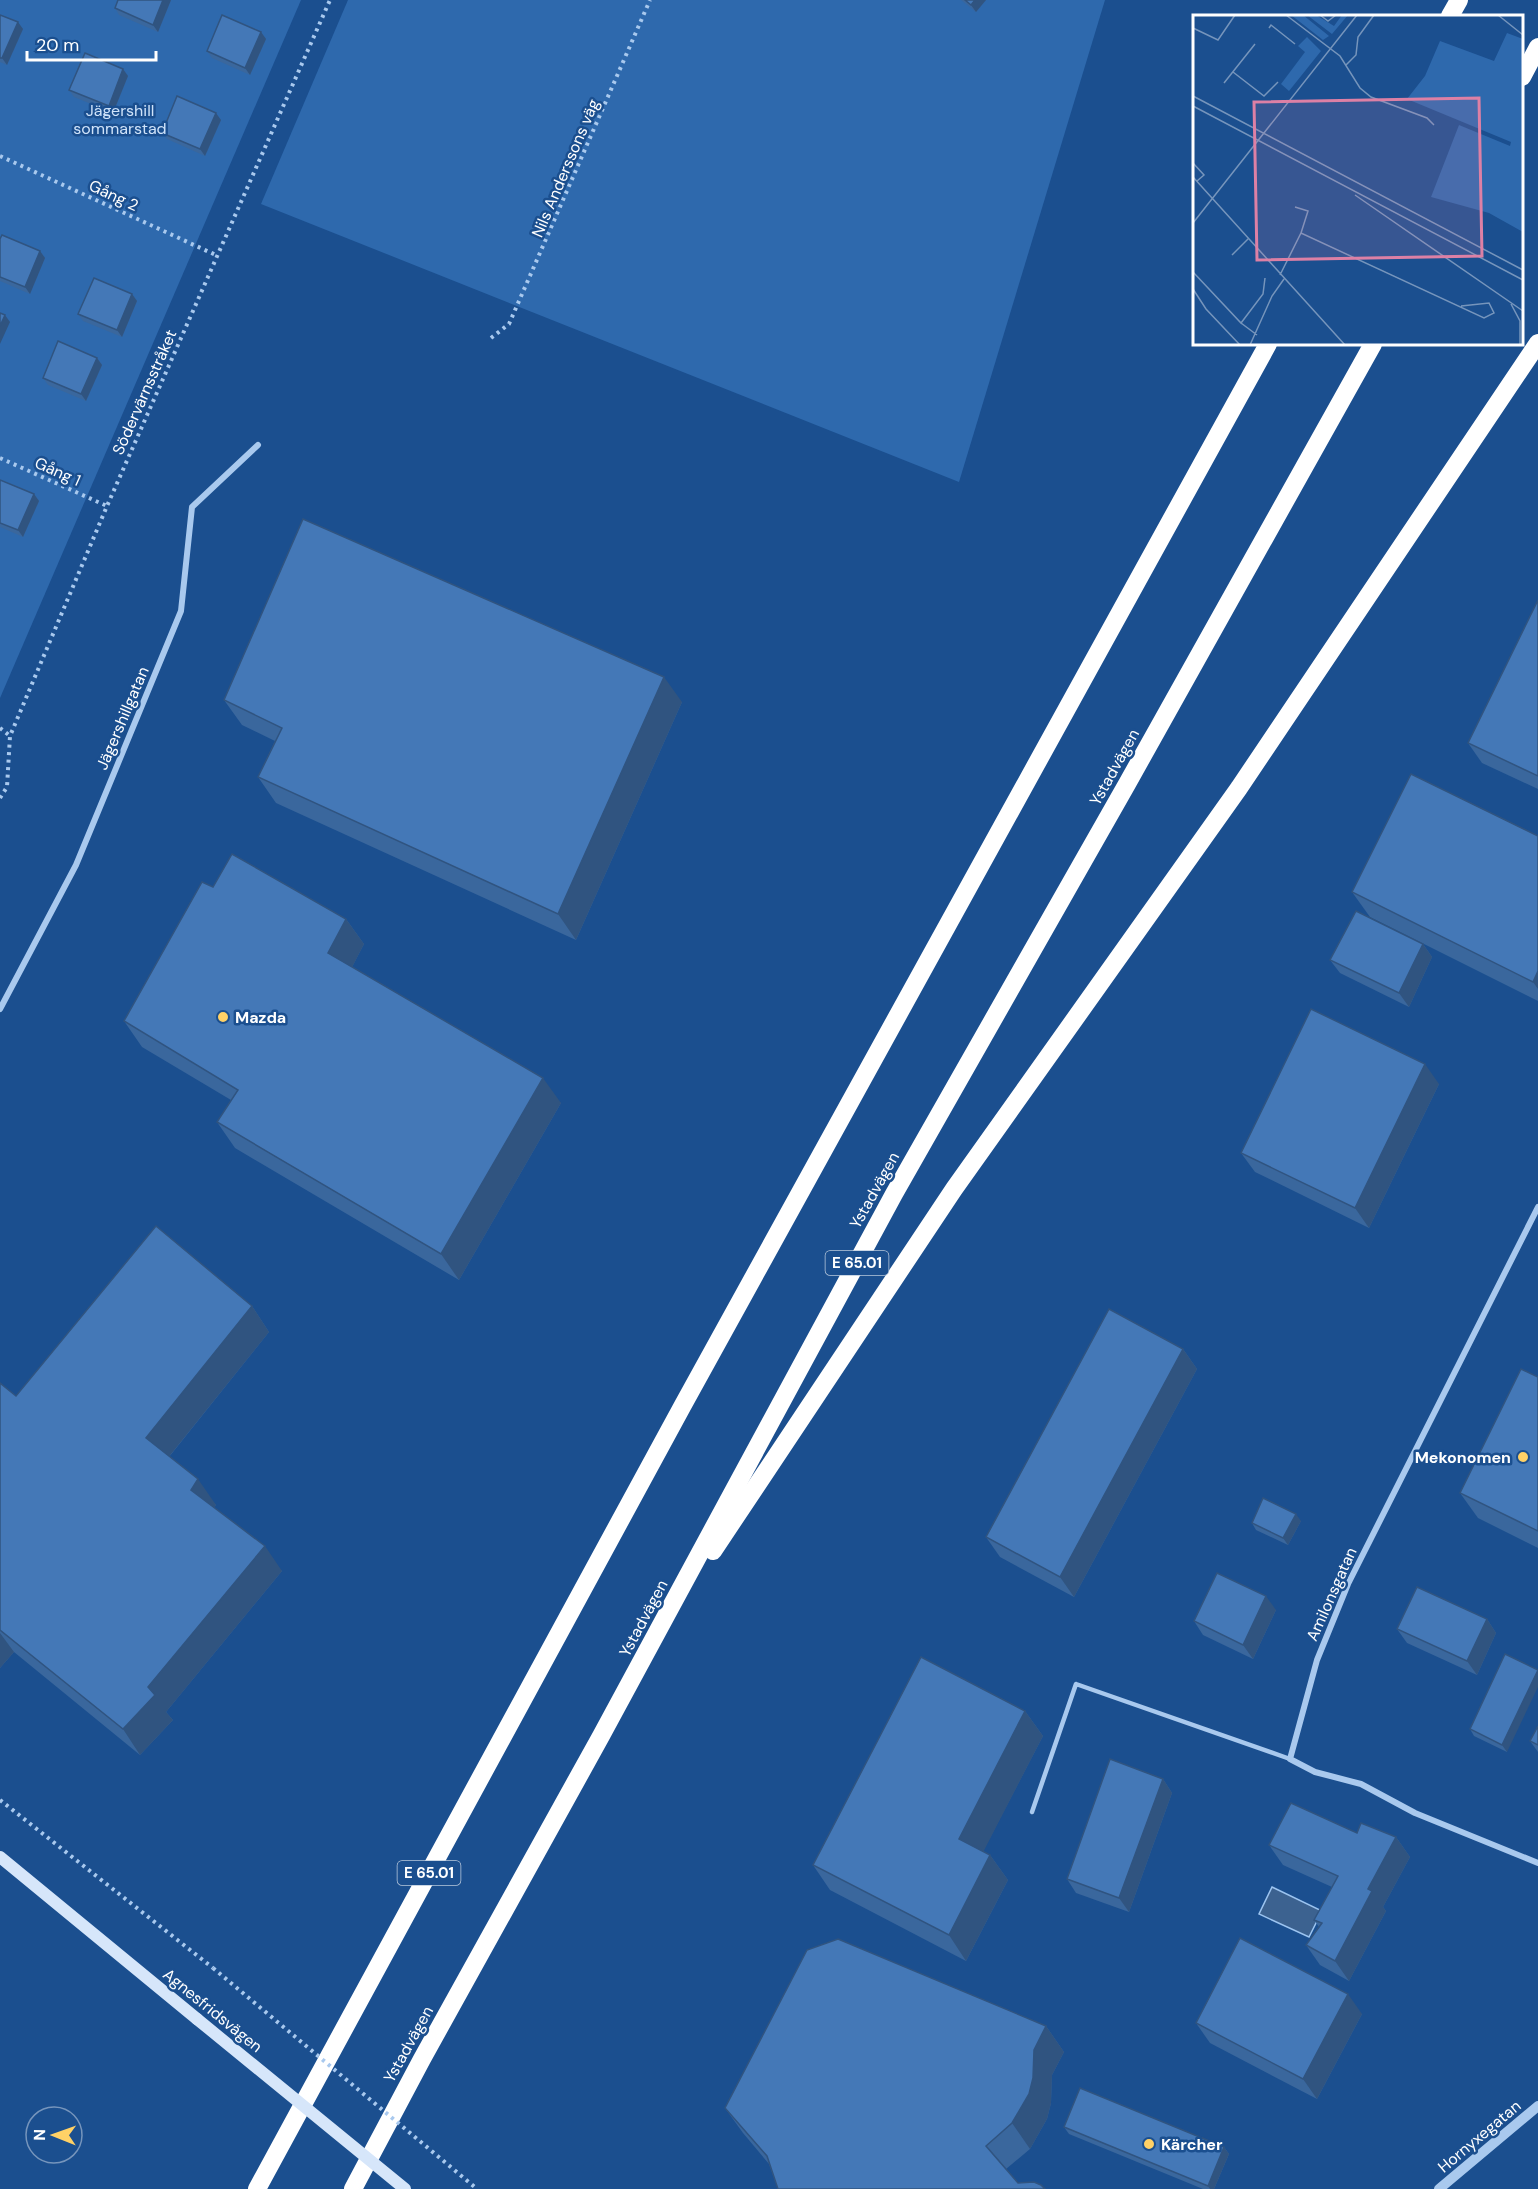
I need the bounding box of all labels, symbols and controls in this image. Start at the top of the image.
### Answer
inset map [1193,15,1523,345]
scale bar [27,24,156,62]
text: 20 m [36,33,79,57]
street label: Nils Anderssons väg [527,96,604,241]
park label: Jägershill sommarstad [73,100,167,139]
street label: Gång 2 [86,175,142,216]
street label: Södervärnsstråket [107,326,181,458]
street label: Gång 1 [32,452,84,491]
street label: Jägershillgatan [91,663,154,773]
street label: Ystadvägen [1085,725,1144,809]
place label: Mazda [235,1007,286,1028]
marker: Mazda [216,1010,230,1024]
street label: Ystadvägen [845,1148,904,1232]
road number: E 65.01 [826,1251,888,1275]
place label: Mekonomen [1415,1447,1511,1468]
marker: Mekonomen [1516,1450,1530,1464]
street label: Amilonsgatan [1301,1544,1362,1644]
street label: Ystadvägen [614,1576,673,1660]
road number: E 65.01 [398,1861,460,1885]
street label: Agnesfridsvägen [159,1964,267,2057]
street label: Ystadvägen [379,2002,438,2086]
street label: Hornyxegatan [1433,2095,1525,2177]
north arrow [24,2105,84,2165]
text: N [29,2129,50,2141]
place label: Kärcher [1161,2134,1223,2155]
marker: Kärcher [1142,2137,1156,2151]

